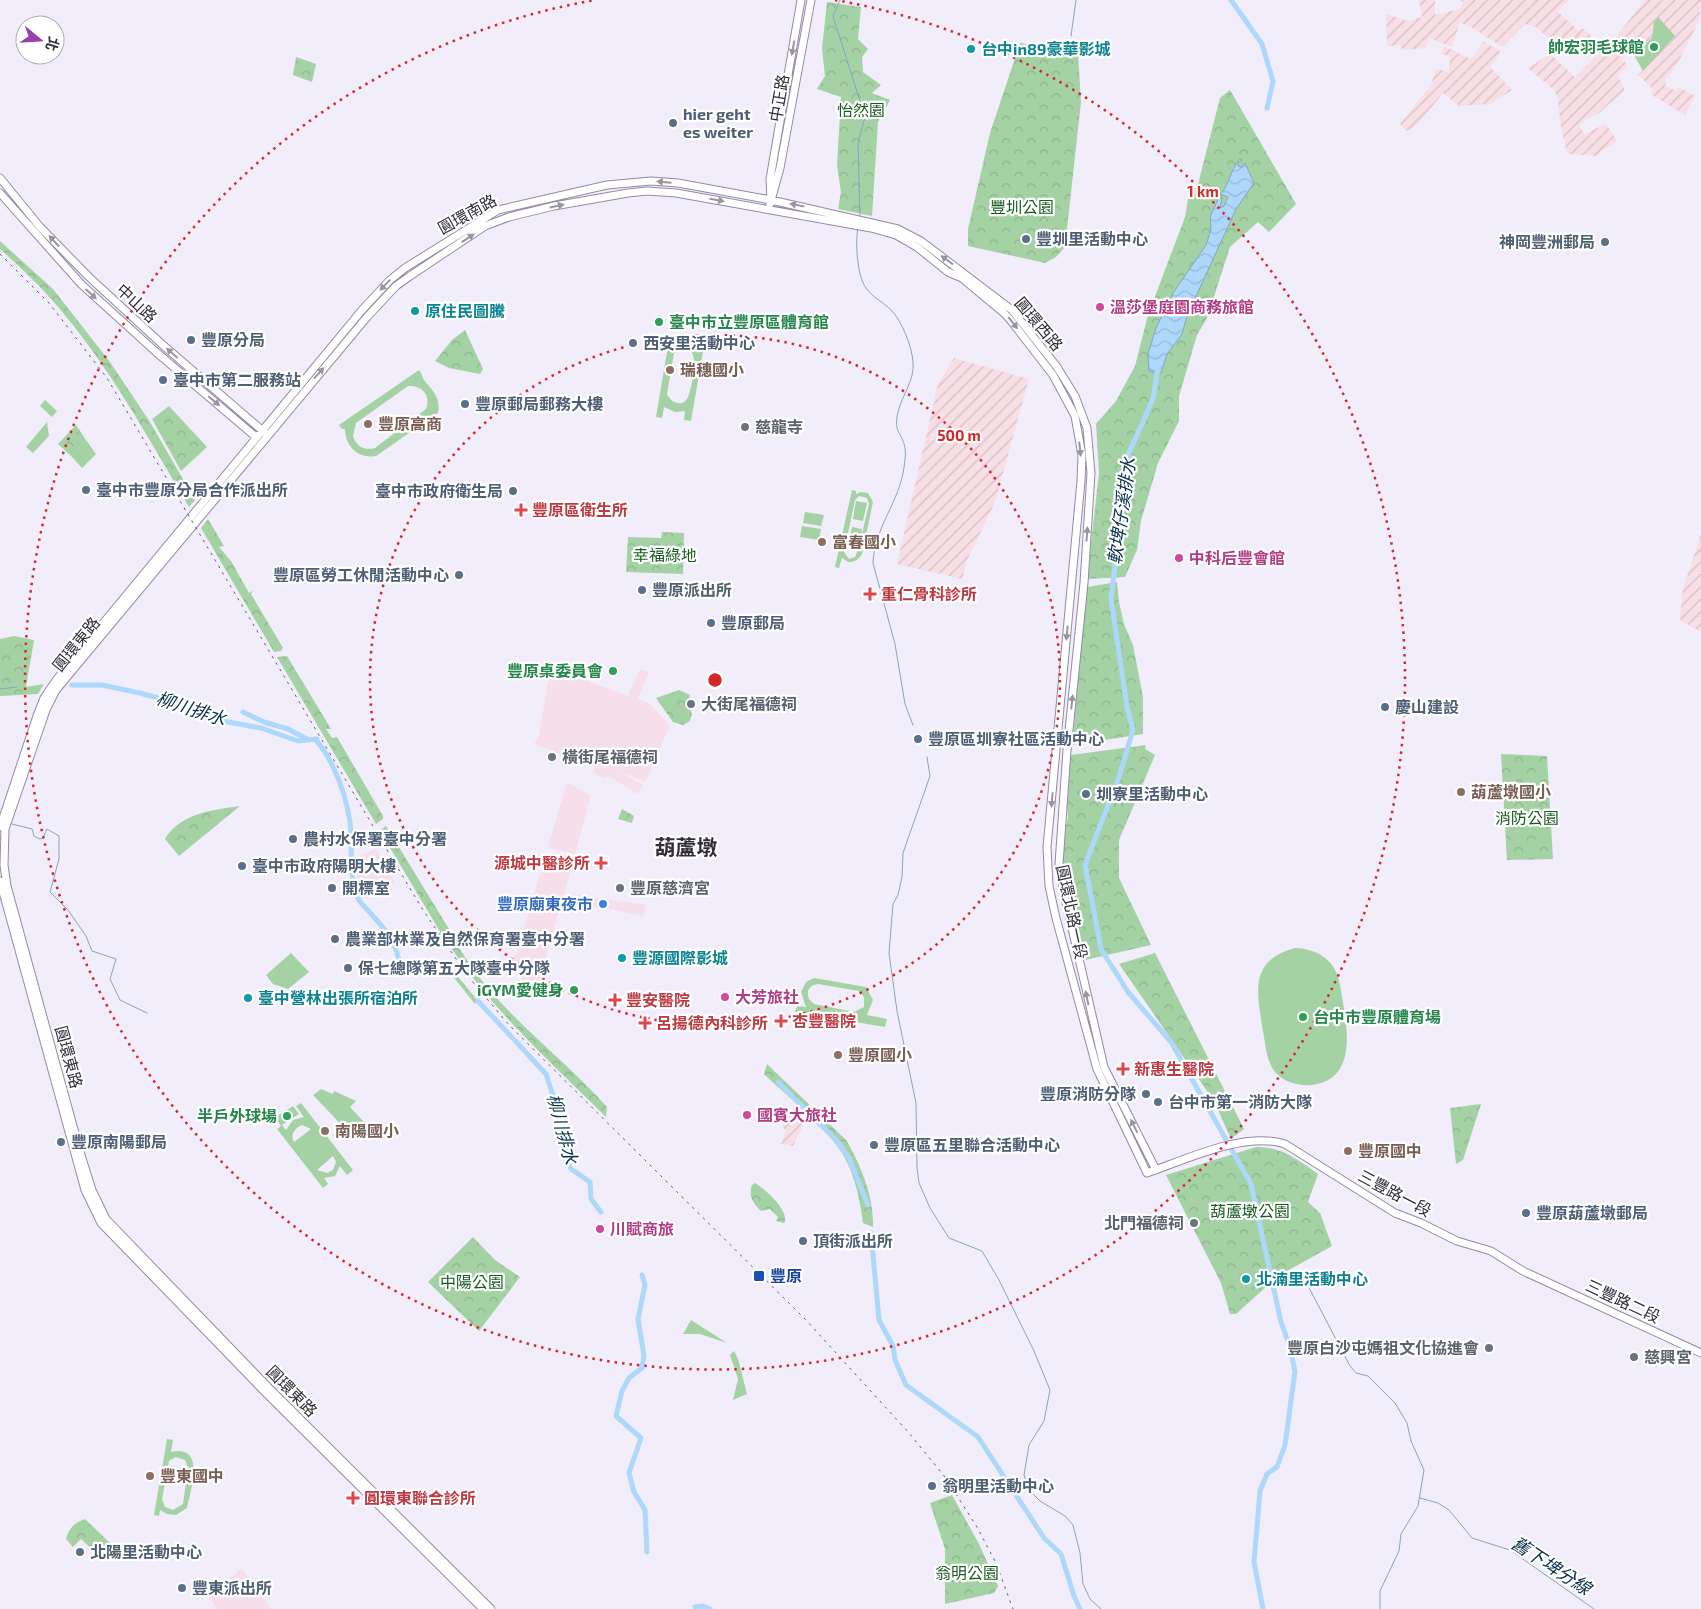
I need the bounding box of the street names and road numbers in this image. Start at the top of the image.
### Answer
street label: 中正路 [765,73,792,123]
street label: 圓環南路 [434,190,499,237]
street label: 中山路 [113,279,161,326]
street label: 圓環西路 [1012,293,1067,354]
street label: 圓環東路 [48,613,103,675]
street label: 圓環北路一段 [1053,863,1092,961]
street label: 圓環東路 [52,1023,87,1090]
street label: 三豐路一段 [1355,1165,1435,1220]
street label: 三豐路二段 [1583,1275,1663,1326]
street label: 圓環東路 [263,1361,322,1420]

